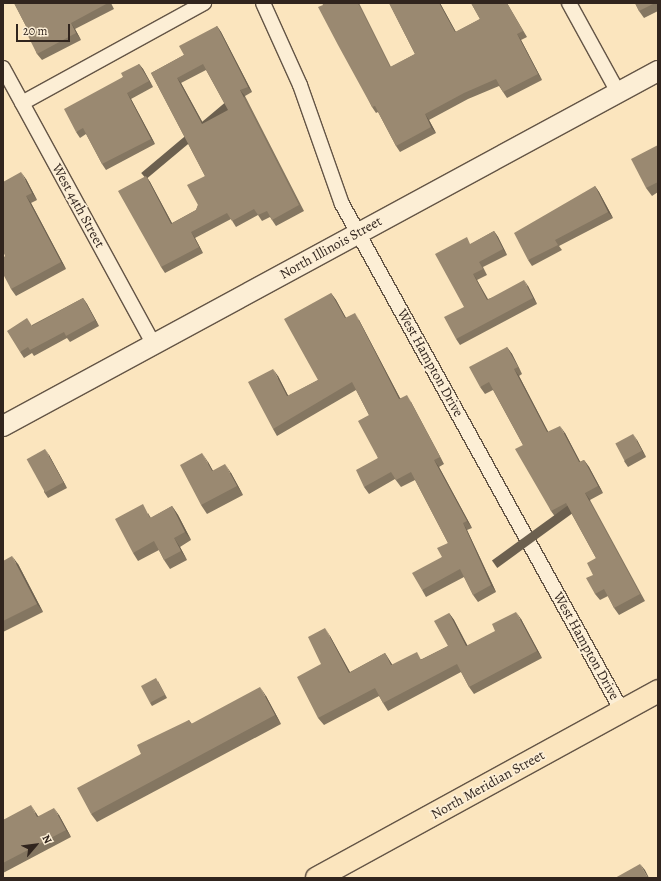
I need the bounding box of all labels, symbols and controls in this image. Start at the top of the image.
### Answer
scale bar [18,16,72,42]
text: 20 m [23,23,47,39]
street label: West 44th Street [48,161,108,251]
street label: North Illinois Street [277,213,385,283]
street label: West Hampton Drive [393,306,467,420]
street label: West Hampton Drive [549,589,623,703]
street label: North Meridian Street [428,747,548,823]
north arrow [16,825,56,865]
text: N [39,832,56,846]

